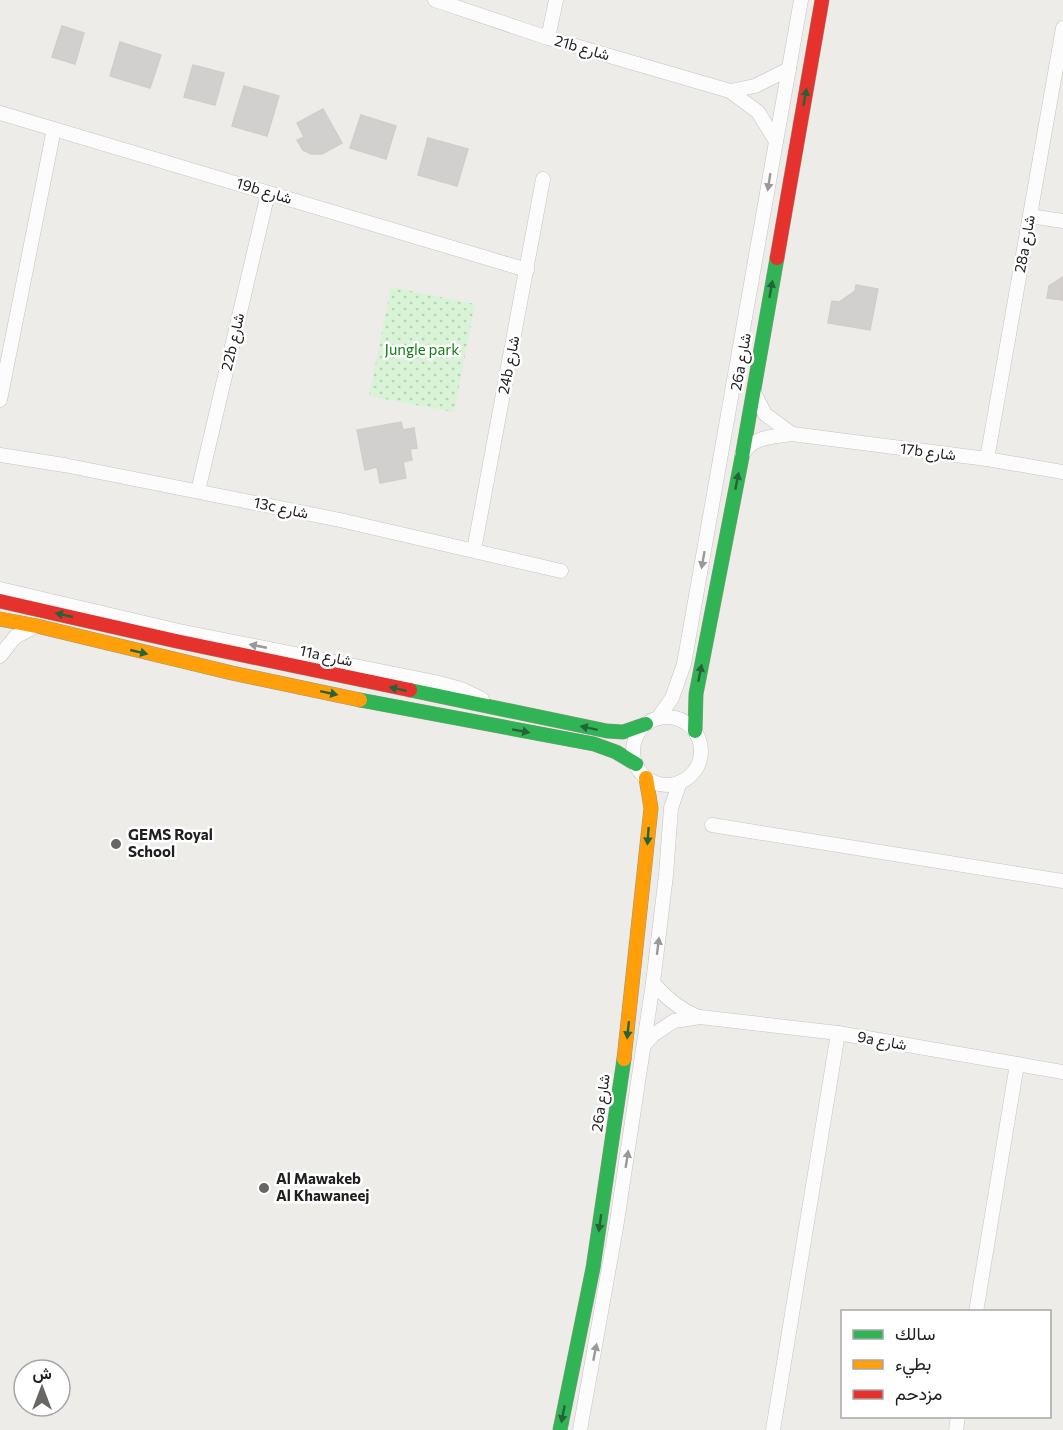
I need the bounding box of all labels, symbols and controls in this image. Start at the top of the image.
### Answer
street label: 21b شارع [552,31,612,66]
one-way arrow [801,87,810,106]
one-way arrow [765,172,774,191]
street label: 19b شارع [233,173,295,210]
street label: 28a شارع [1010,213,1041,275]
one-way arrow [767,279,776,298]
street label: 22b شارع [217,311,250,373]
street label: 26a شارع [726,331,757,393]
street label: 24b شارع [494,334,525,396]
park label: Jungle park [385,340,459,358]
street label: 17b شارع [899,439,957,466]
one-way arrow [733,471,742,490]
street label: 13c شارع [252,492,310,525]
one-way arrow [698,551,707,570]
one-way arrow [54,610,73,619]
one-way arrow [249,641,268,650]
street label: 11a شارع [297,641,355,672]
one-way arrow [129,647,148,657]
one-way arrow [696,663,705,682]
one-way arrow [389,683,407,693]
one-way arrow [320,689,339,698]
one-way arrow [580,722,598,732]
one-way arrow [511,727,530,736]
place label: GEMS Royal School [128,825,213,860]
one-way arrow [644,826,653,845]
marker: GEMS Royal School [109,837,123,851]
one-way arrow [653,936,663,955]
one-way arrow [623,1020,633,1039]
street label: 9a شارع [855,1027,909,1056]
street label: 26a شارع [587,1073,616,1133]
one-way arrow [622,1150,631,1169]
place label: Al Mawakeb Al Khawaneej [276,1169,369,1204]
marker: Al Mawakeb Al Khawaneej [257,1181,271,1195]
one-way arrow [596,1213,605,1232]
legend [841,1310,1051,1418]
text: سالك [895,1322,935,1344]
one-way arrow [591,1342,600,1361]
text: بطيء [895,1352,931,1379]
north arrow [12,1358,72,1418]
text: ش [32,1363,52,1383]
text: مزدحم [895,1382,942,1406]
one-way arrow [558,1405,567,1424]

